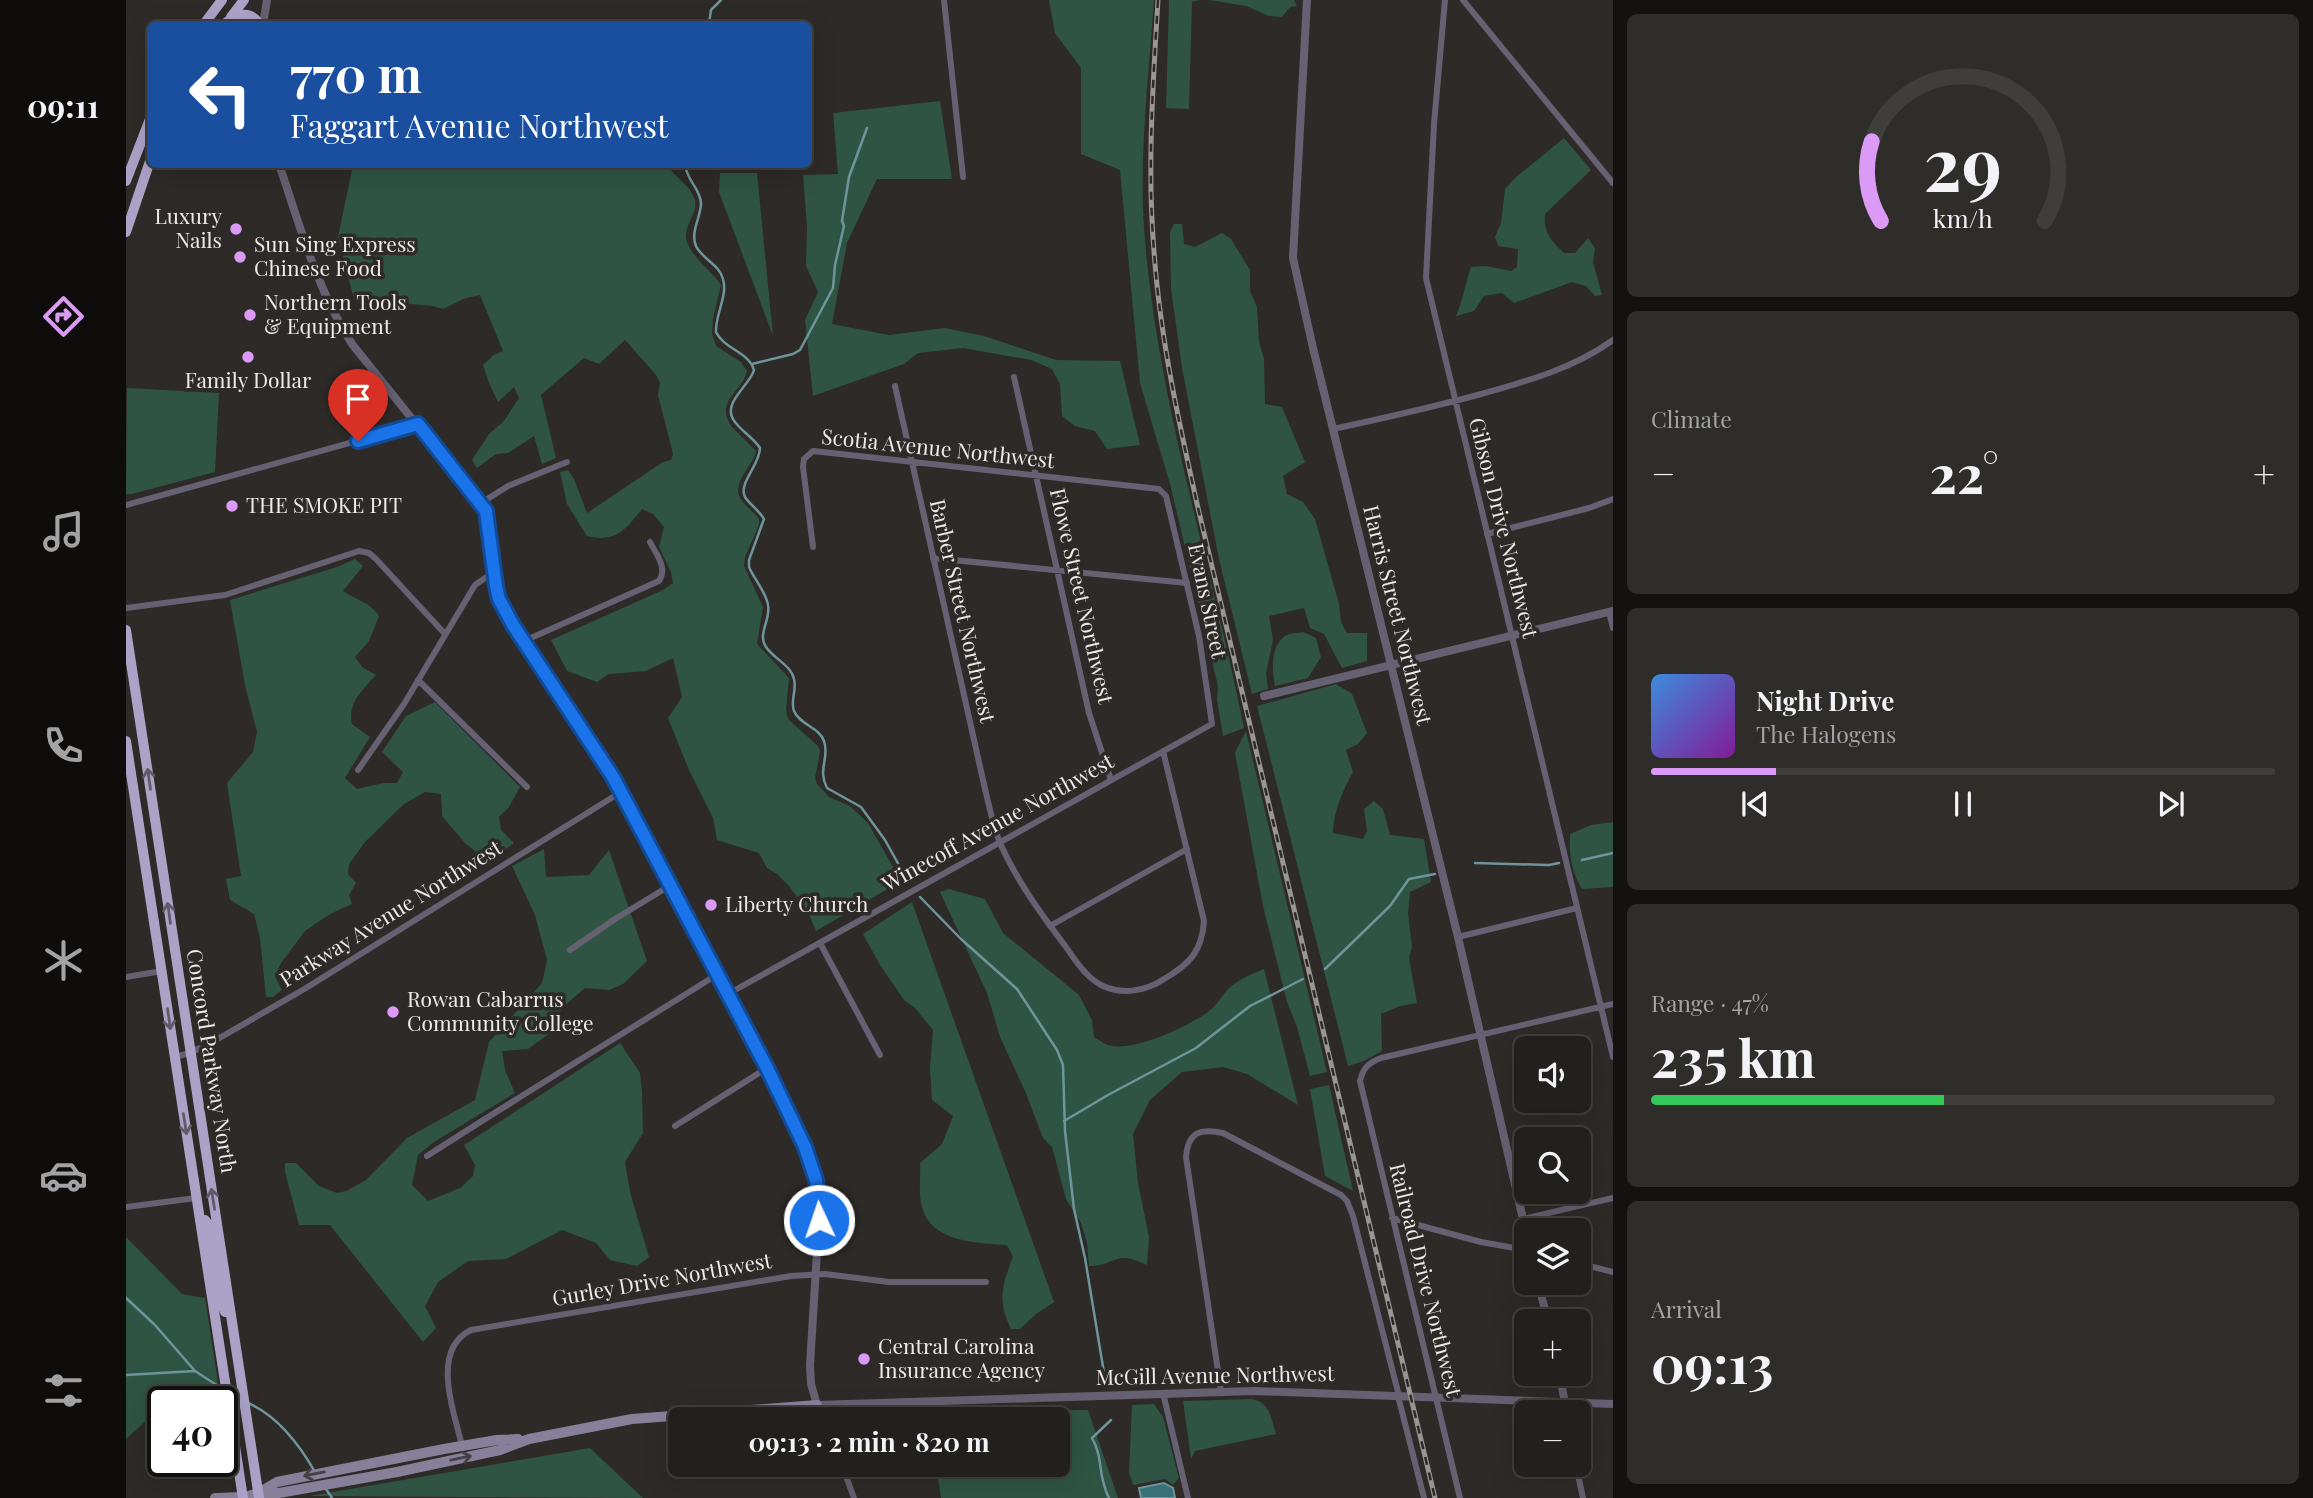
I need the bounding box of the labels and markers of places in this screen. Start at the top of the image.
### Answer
place label: Luxury Nails [154,201,222,253]
marker: Luxury Nails [228,221,244,237]
place label: Sun Sing Express Chinese Food [254,229,416,281]
marker: Sun Sing Express Chinese Food [232,249,248,265]
place label: Northern Tools & Equipment [264,287,407,339]
marker: Northern Tools & Equipment [242,307,258,323]
marker: Family Dollar [240,349,256,365]
place label: Family Dollar [185,365,312,393]
pin [328,369,388,441]
place label: THE SMOKE PIT [246,490,402,518]
marker: THE SMOKE PIT [224,498,240,514]
place label: Liberty Church [725,889,869,917]
marker: Liberty Church [703,897,719,913]
place label: Rowan Cabarrus Community College [407,984,594,1036]
marker: Rowan Cabarrus Community College [385,1004,401,1020]
place label: Central Carolina Insurance Agency [878,1331,1045,1383]
marker: Central Carolina Insurance Agency [856,1351,872,1367]

